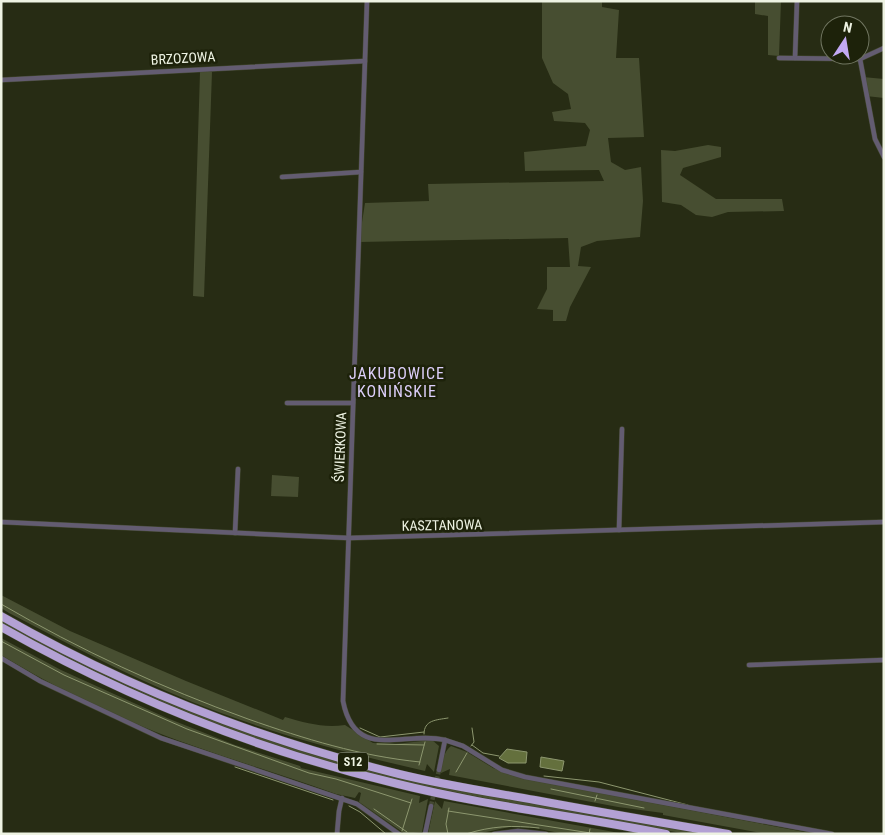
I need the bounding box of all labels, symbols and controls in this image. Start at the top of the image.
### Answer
north arrow [820,15,870,65]
text: N [842,19,854,36]
street label: BRZOZOWA [150,48,216,68]
district label: JAKUBOWICE KONIŃSKIE [349,364,445,401]
street label: ŚWIERKOWA [330,412,349,482]
street label: KASZTANOWA [402,516,482,534]
road number: S12 [338,752,368,772]

